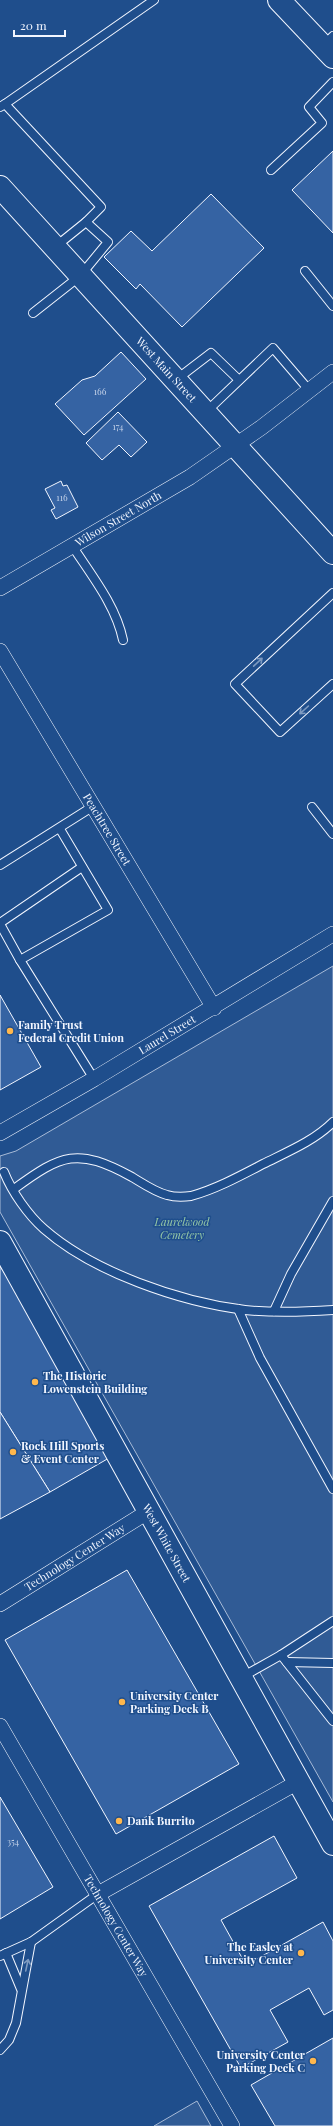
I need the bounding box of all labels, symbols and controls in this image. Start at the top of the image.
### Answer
scale bar [14,12,65,38]
text: 20 m [20,17,47,33]
street label: West Main Street [132,333,200,405]
house number: 166 [94,385,107,397]
house number: 174 [112,420,124,432]
street label: Wilson Street North [71,487,164,550]
house number: 116 [56,491,68,503]
one-way arrow [253,658,264,667]
one-way arrow [299,706,309,715]
street label: Peachtree Street [80,790,135,868]
street label: Laurel Street [136,1011,198,1057]
place label: Family Trust Federal Credit Union [18,1017,124,1045]
marker: Family Trust Federal Credit Union [5,1026,15,1036]
park label: Laurelwood Cemetery [154,1214,210,1242]
place label: The Historic Lowenstein Building [43,1368,148,1396]
marker: The Historic Lowenstein Building [30,1377,40,1387]
place label: Rock Hill Sports & Event Center [21,1438,104,1466]
marker: Rock Hill Sports & Event Center [8,1447,18,1457]
street label: West White Street [139,1500,195,1585]
street label: Technology Center Way [21,1520,128,1594]
place label: University Center Parking Deck B [130,1688,219,1716]
marker: University Center Parking Deck B [117,1697,127,1707]
place label: Dank Burrito [127,1813,195,1828]
marker: Dank Burrito [114,1816,124,1826]
house number: 354 [7,1835,20,1847]
street label: Technology Center Way [81,1872,152,1980]
place label: The Easley at University Center [205,1939,294,1967]
marker: The Easley at University Center [296,1948,306,1958]
one-way arrow [23,1959,31,1972]
place label: University Center Parking Deck C [217,2047,306,2075]
marker: University Center Parking Deck C [308,2056,318,2066]

